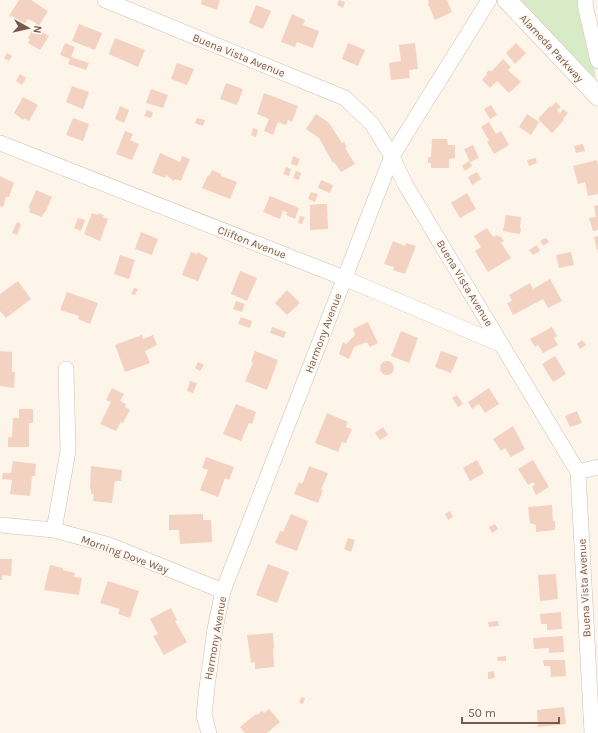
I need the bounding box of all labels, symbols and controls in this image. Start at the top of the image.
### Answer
north arrow [8,8,48,48]
street label: Alameda Parkway [517,12,586,85]
text: N [30,25,44,34]
street label: Buena Vista Avenue [191,31,287,80]
street label: Clifton Avenue [216,223,288,262]
street label: Buena Vista Avenue [434,238,496,329]
street label: Harmony Avenue [302,291,345,375]
street label: Morning Dove Way [79,533,170,576]
street label: Buena Vista Avenue [575,538,594,638]
street label: Harmony Avenue [202,595,229,681]
scale bar [462,699,559,725]
text: 50 m [468,706,496,720]

